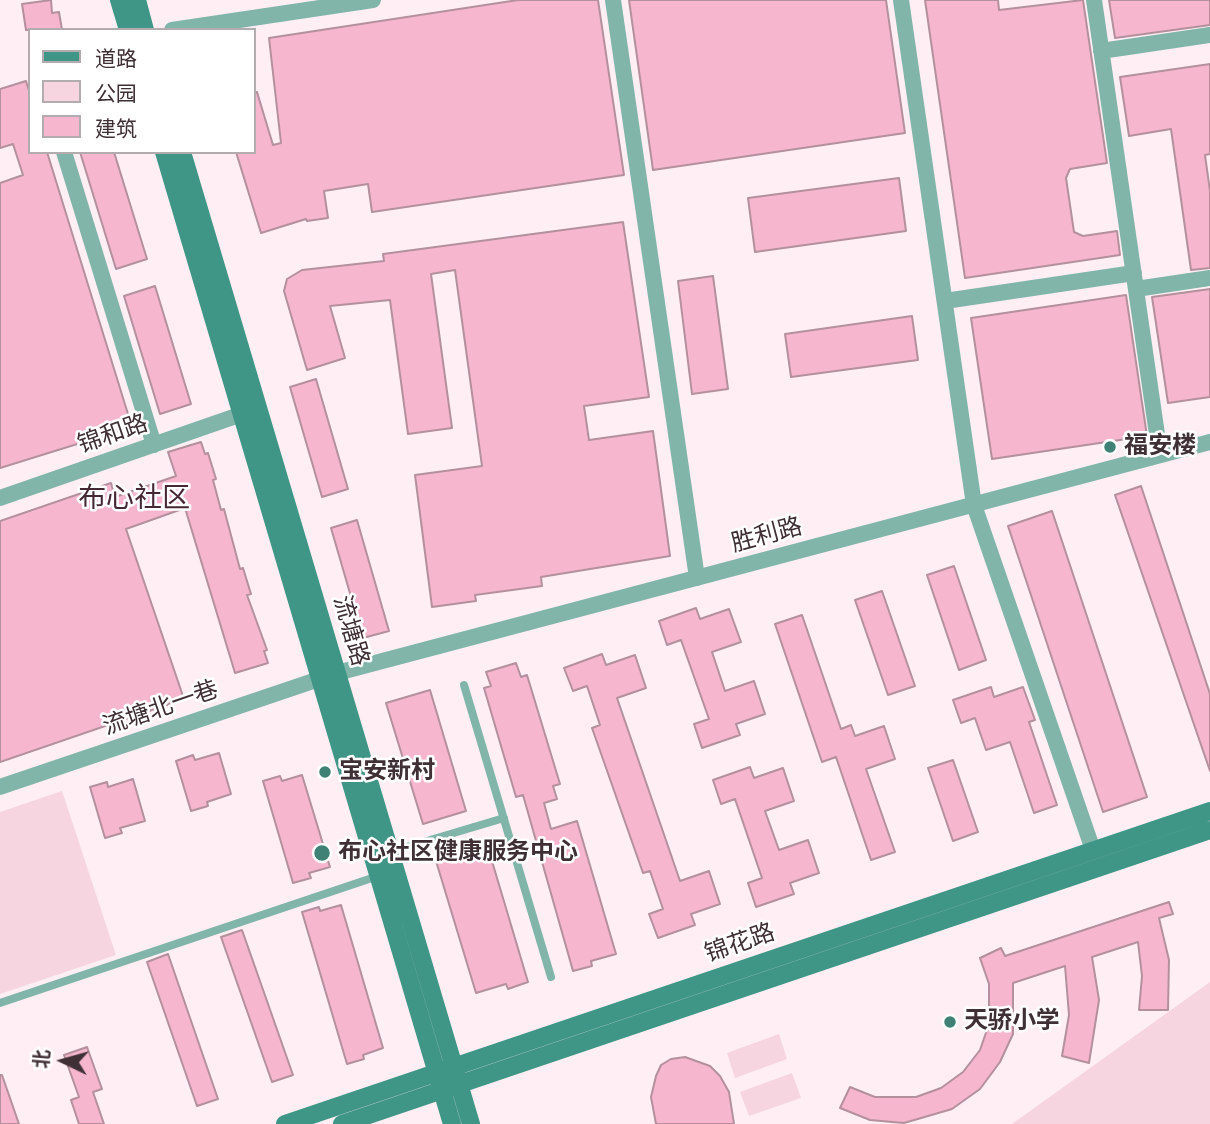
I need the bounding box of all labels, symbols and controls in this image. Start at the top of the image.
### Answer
legend [28,28,256,154]
text: 道路 [95,46,137,72]
text: 公园 [95,81,137,107]
text: 建筑 [95,116,137,142]
street label: 锦和路 [74,410,152,460]
place label: 福安楼 [1124,433,1196,461]
marker: 福安楼 [1102,439,1118,455]
district label: 布心社区 [78,483,190,517]
street label: 胜利路 [728,513,806,559]
street label: 流塘路 [326,592,374,670]
street label: 流塘北一巷 [100,676,222,742]
place label: 宝安新村 [339,758,435,786]
marker: 宝安新村 [317,764,333,780]
place label: 布心社区健康服务中心 [338,839,578,867]
marker: 布心社区健康服务中心 [312,843,332,863]
street label: 锦花路 [701,919,779,969]
place label: 天骄小学 [964,1008,1060,1036]
marker: 天骄小学 [942,1014,958,1030]
north arrow [28,1026,98,1096]
text: 北 [29,1049,55,1070]

